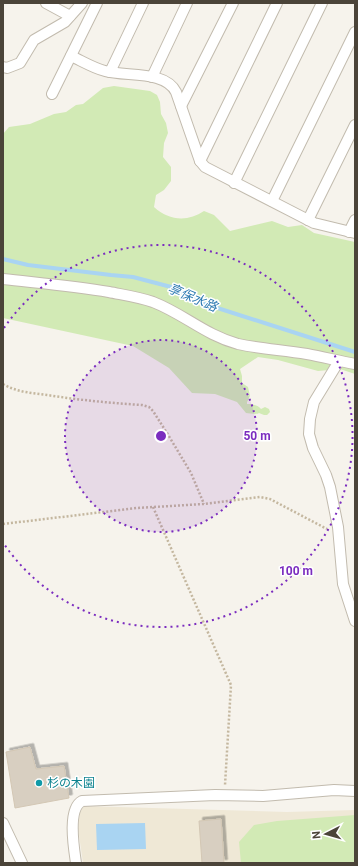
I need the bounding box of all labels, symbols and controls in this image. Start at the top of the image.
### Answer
water label: 享保水路 [166,280,221,315]
centre of rings [154,429,168,443]
text: 50 m [243,429,271,443]
text: 100 m [279,564,313,578]
place label: 杉の木園 [47,776,95,790]
marker: 杉の木園 [34,778,44,788]
north arrow [306,814,346,854]
text: N [310,830,323,840]

